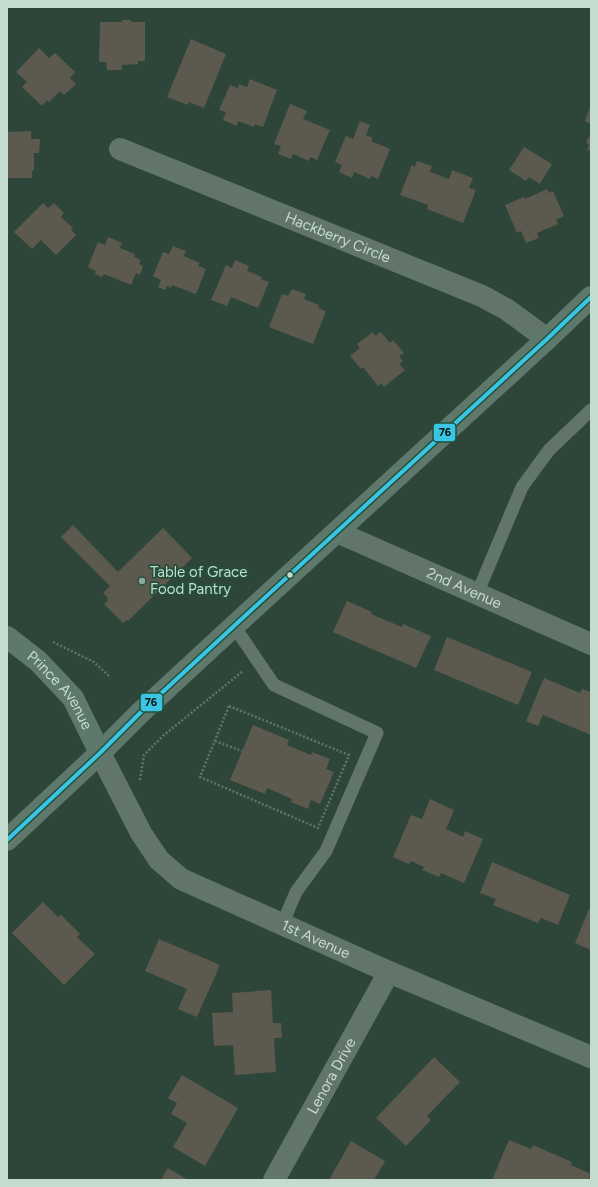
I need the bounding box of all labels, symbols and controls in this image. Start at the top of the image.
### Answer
street label: Hackberry Circle [282,208,393,267]
line badge: 76 [433,423,456,442]
text: 76 [439,426,452,439]
place label: Table of Grace Food Pantry [150,563,247,598]
street label: 2nd Avenue [424,564,504,612]
unlabelled marker [285,570,295,580]
marker: Table of Grace Food Pantry [137,576,147,586]
street label: Prince Avenue [23,647,96,733]
line badge: 76 [140,693,163,712]
text: 76 [145,696,158,709]
street label: 1st Avenue [279,916,353,962]
street label: Lenora Drive [303,1035,360,1117]

